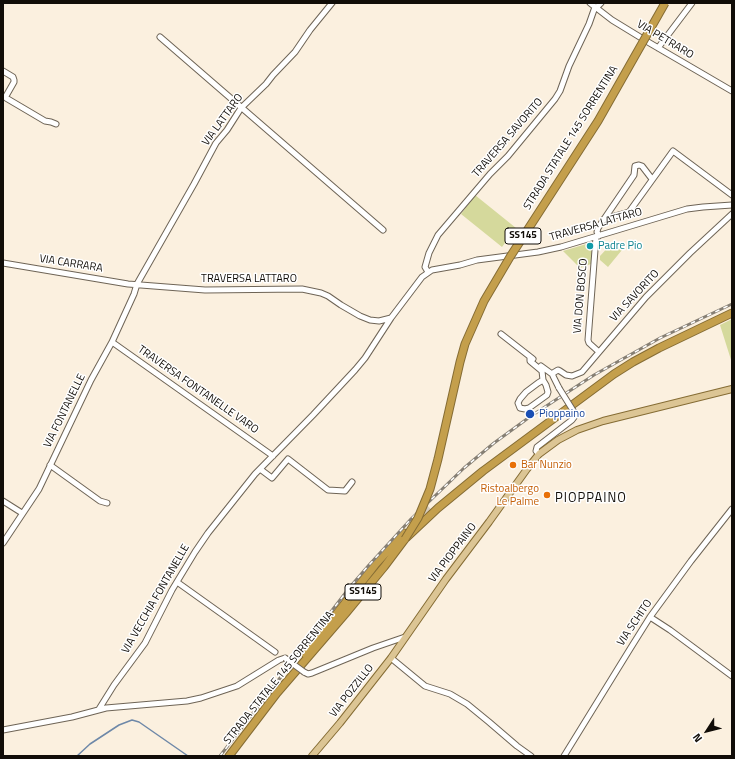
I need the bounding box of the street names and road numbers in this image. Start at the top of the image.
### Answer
street label: VIA PETRARO [634,18,696,62]
street label: STRADA STATALE 145 SORRENTINA [521,63,621,213]
street label: VIA LATTARO [200,91,246,149]
street label: TRAVERSA SAVORITO [470,96,546,180]
street label: TRAVERSA LATTARO [548,205,644,245]
road number: SS145 [505,228,541,244]
street label: VIA CARRARA [38,252,104,276]
street label: VIA DON BOSCO [571,258,591,334]
street label: VIA SAVORITO [608,267,662,325]
street label: TRAVERSA LATTARO [201,272,297,286]
street label: TRAVERSA FONTANELLE VARO [135,343,261,437]
street label: VIA FONTANELLE [41,372,89,450]
street label: VIA PIOPPAINO [426,521,480,585]
street label: VIA VECCHIA FONTANELLE [119,542,193,656]
road number: SS145 [345,584,381,600]
street label: VIA SCHITO [615,597,655,649]
street label: STRADA STATALE 145 SORRENTINA [221,609,337,747]
street label: VIA POZZILLO [327,662,377,720]

